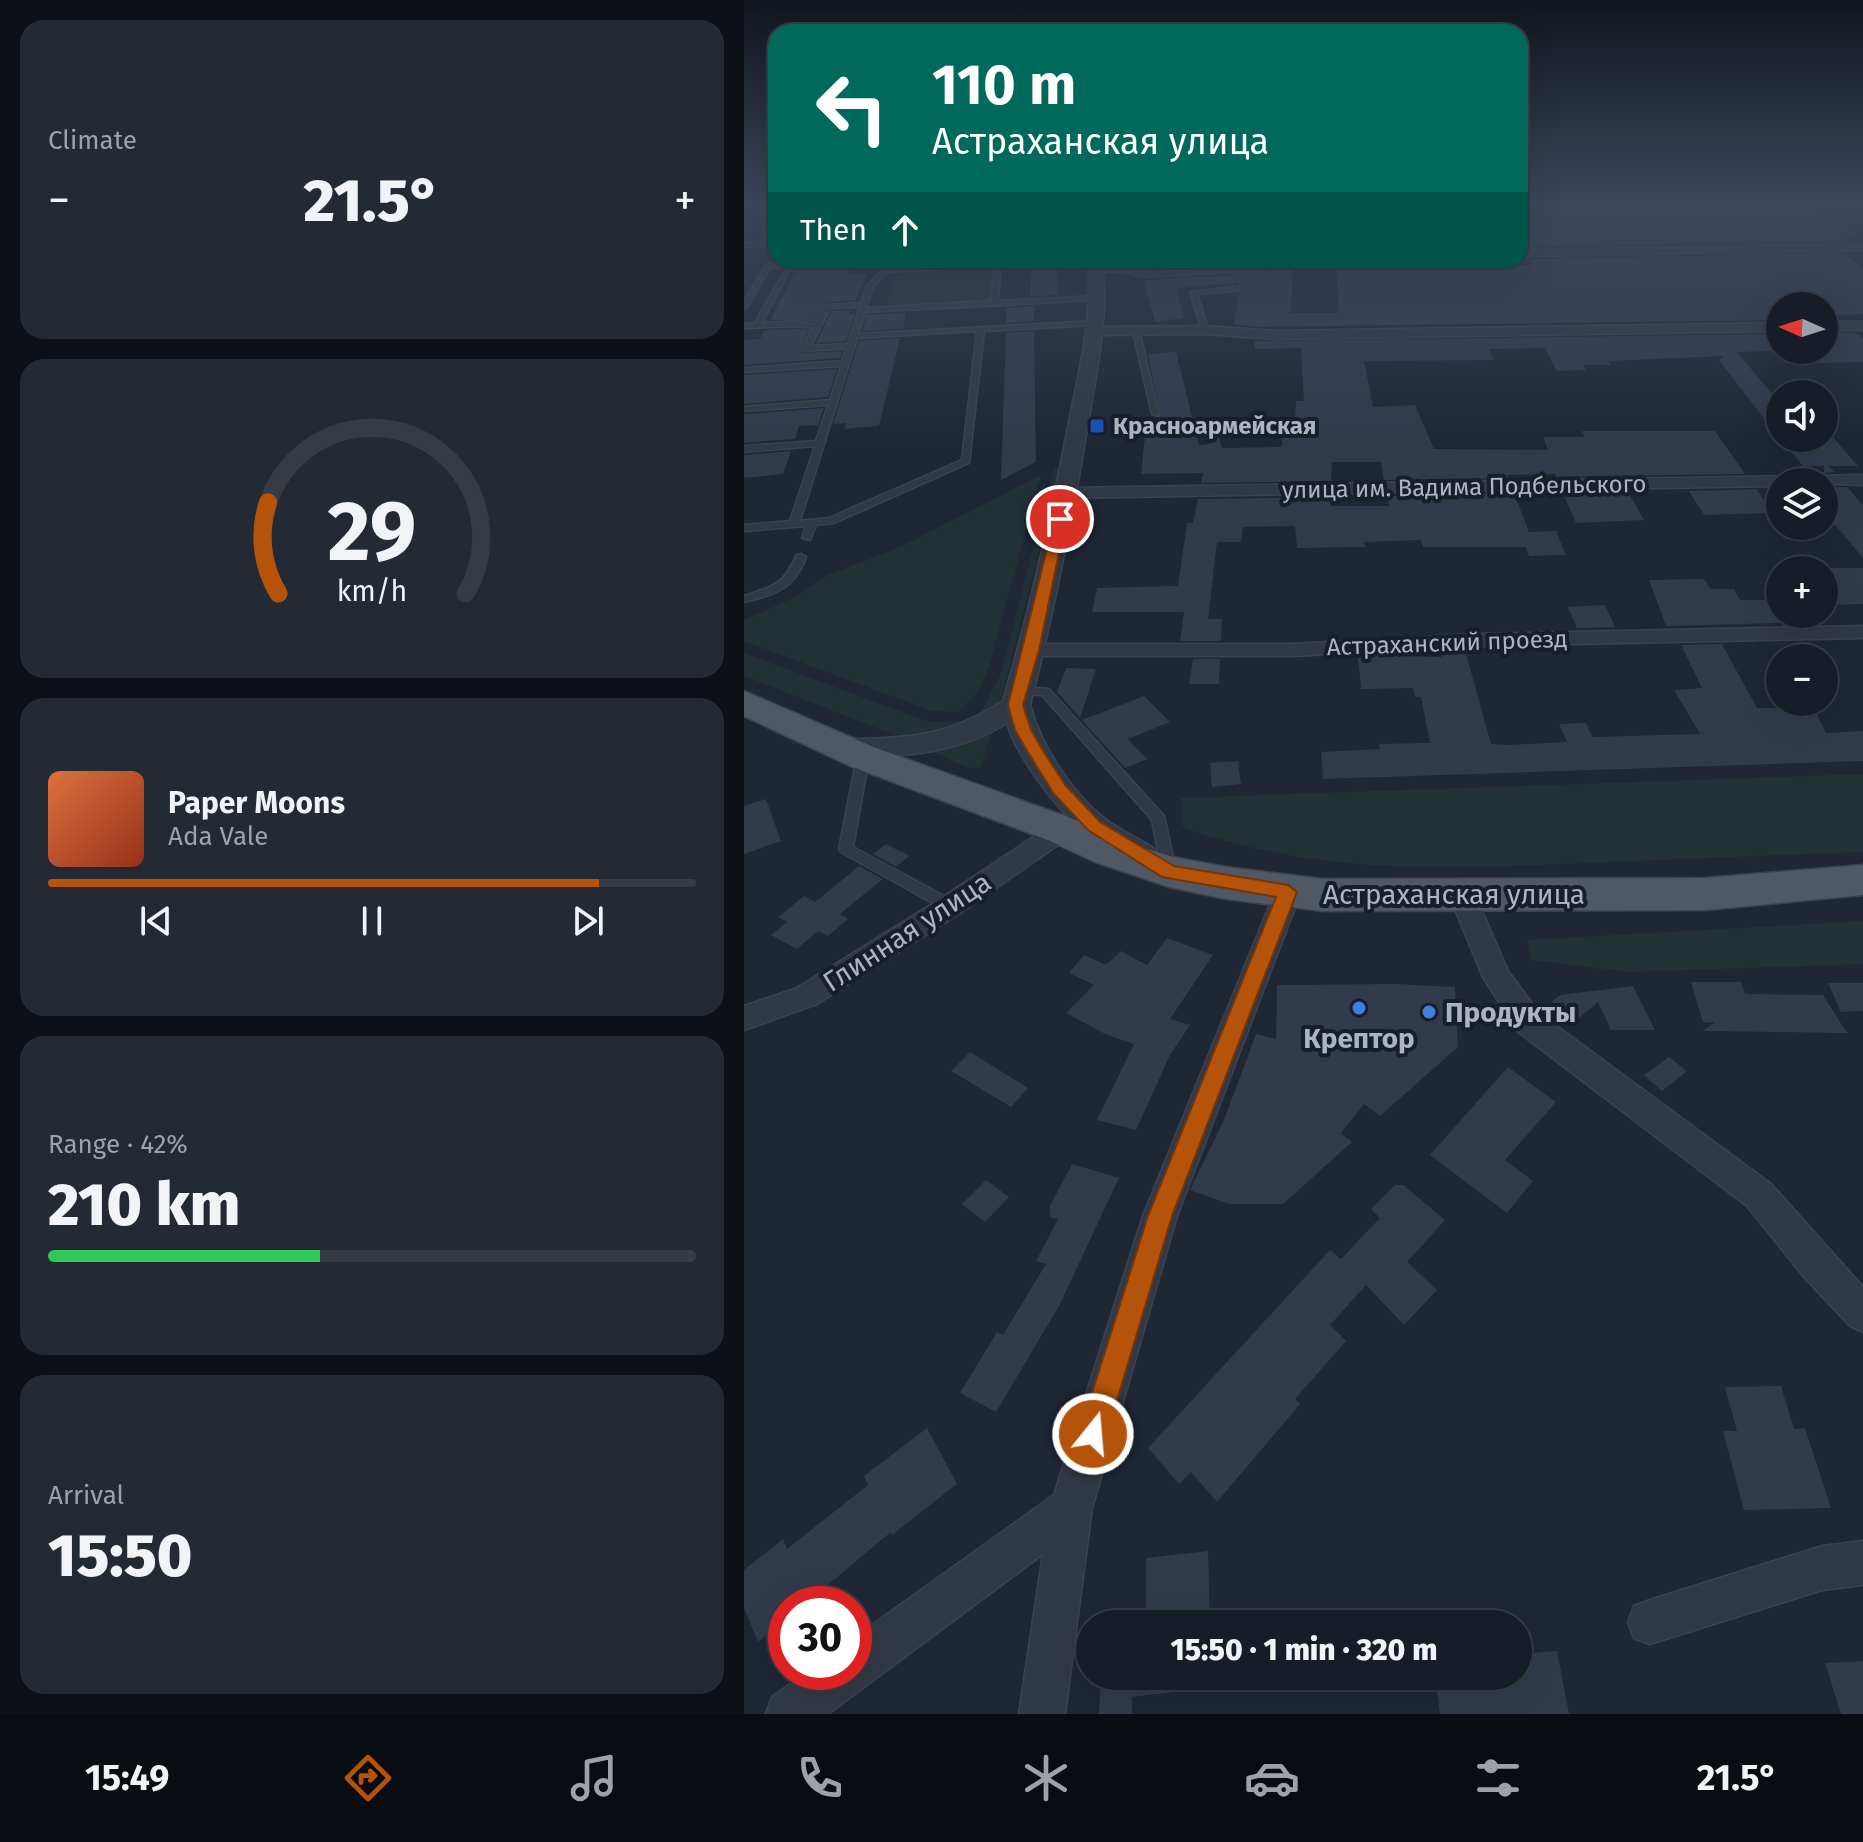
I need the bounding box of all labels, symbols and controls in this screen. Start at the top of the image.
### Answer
text: 110 m [932,52,1076,119]
icon: left [800,56,904,160]
text: Астраханская улица [932,120,1269,164]
text: Climate [48,125,137,156]
text: 21.5° [304,165,440,237]
text: − [48,174,70,227]
text: + [674,174,696,227]
icon: ahead [883,208,927,252]
text: Then [800,212,867,248]
north arrow [1766,292,1838,364]
map controls [1766,292,1838,716]
button: sound [1766,380,1838,452]
place label: Красноармейская [1113,412,1316,440]
marker: Красноармейская [1088,417,1106,435]
button: layers [1766,468,1838,540]
street label: улица им. Вадима Подбельского [1282,470,1646,504]
text: 29 [328,482,416,582]
pin [1026,485,1094,553]
icon: arrive [1038,497,1082,541]
button: + [1766,556,1838,628]
text: km/h [337,574,407,609]
street label: Астраханский проезд [1326,625,1568,661]
button: − [1766,644,1838,716]
text: Paper Moons [168,785,345,821]
text: Ada Vale [168,821,268,852]
street label: Глинная улица [817,865,997,999]
street label: Астраханская улица [1323,878,1585,911]
icon: previous [134,899,178,943]
icon: pause [350,899,394,943]
icon: next [566,899,610,943]
place label: Продукты [1445,996,1576,1029]
marker: Крептор [1350,999,1368,1017]
marker: Продукты [1420,1003,1438,1021]
place label: Крептор [1303,1022,1415,1055]
text: Range · 42% [48,1129,188,1160]
text: 210 km [48,1169,240,1241]
position arrow [1051,1392,1135,1476]
text: Arrival [48,1480,124,1511]
text: 15:50 [48,1520,192,1592]
speed limit sign: 30 [768,1586,872,1690]
text: 15:50 · 1 min · 320 m [1170,1632,1438,1668]
icon: directions [340,1750,396,1806]
icon: music [566,1750,622,1806]
icon: phone [792,1750,848,1806]
icon: climate [1018,1750,1074,1806]
icon: car [1244,1750,1300,1806]
icon: filters [1470,1750,1526,1806]
text: 15:49 [85,1756,169,1800]
text: 21.5° [1697,1756,1778,1800]

